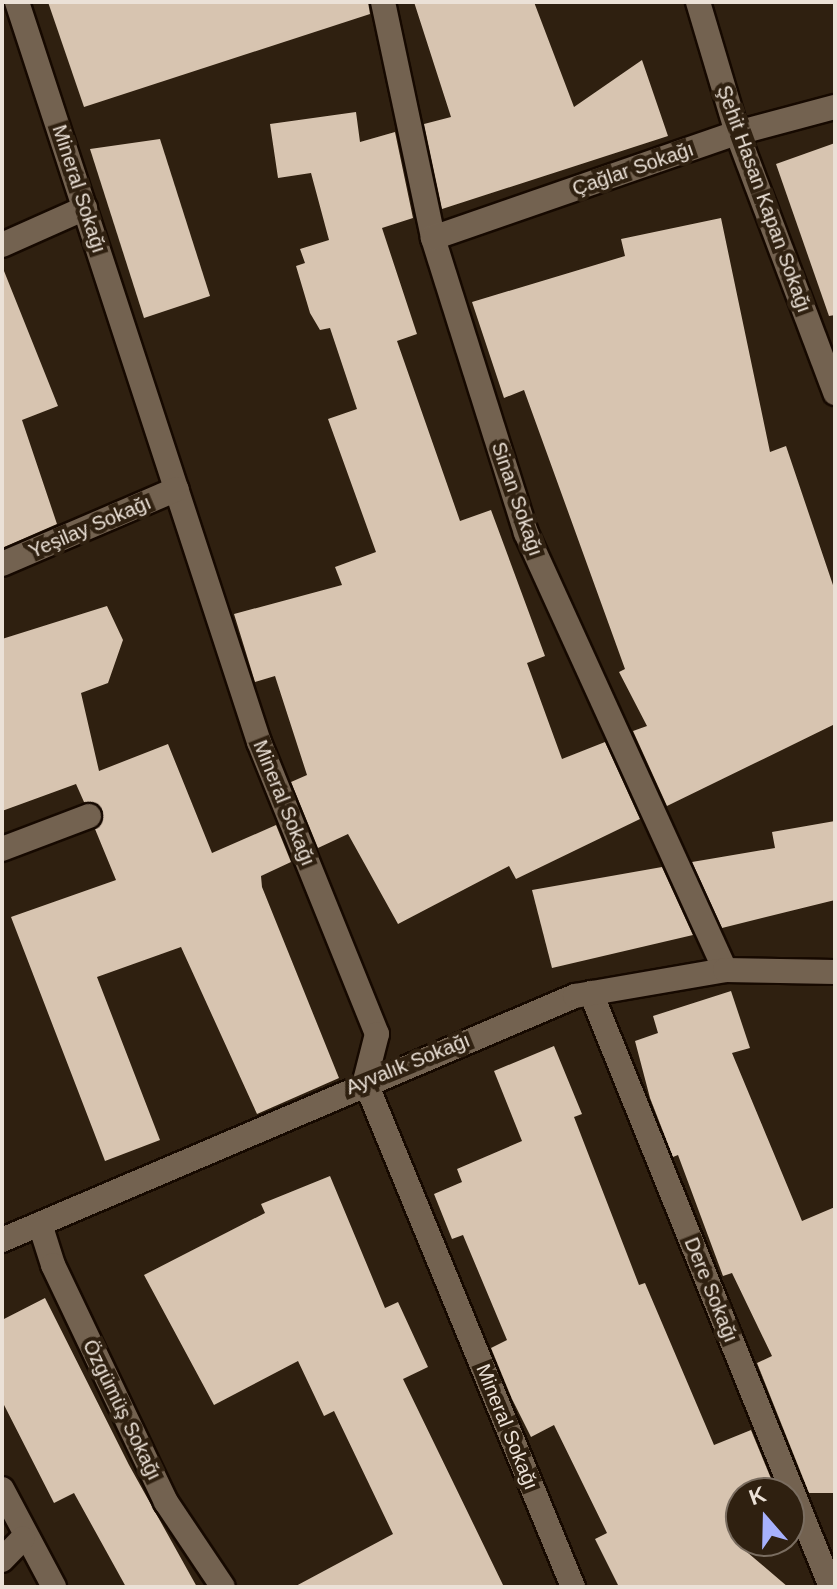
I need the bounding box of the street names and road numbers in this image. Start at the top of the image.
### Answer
street label: Şehit Hasan Kapan Sokağı [712,82,816,316]
street label: Mineral Sokağı [47,122,111,256]
street label: Çağlar Sokağı [569,137,697,201]
street label: Sinan Sokağı [486,439,548,559]
street label: Yeşilay Sokağı [25,490,155,564]
street label: Mineral Sokağı [248,737,320,869]
street label: Ayvalık Sokağı [342,1028,474,1100]
street label: Dere Sokağı [679,1234,743,1346]
street label: Özgümüş Sokağı [78,1336,166,1484]
street label: Mineral Sokağı [471,1361,543,1493]

